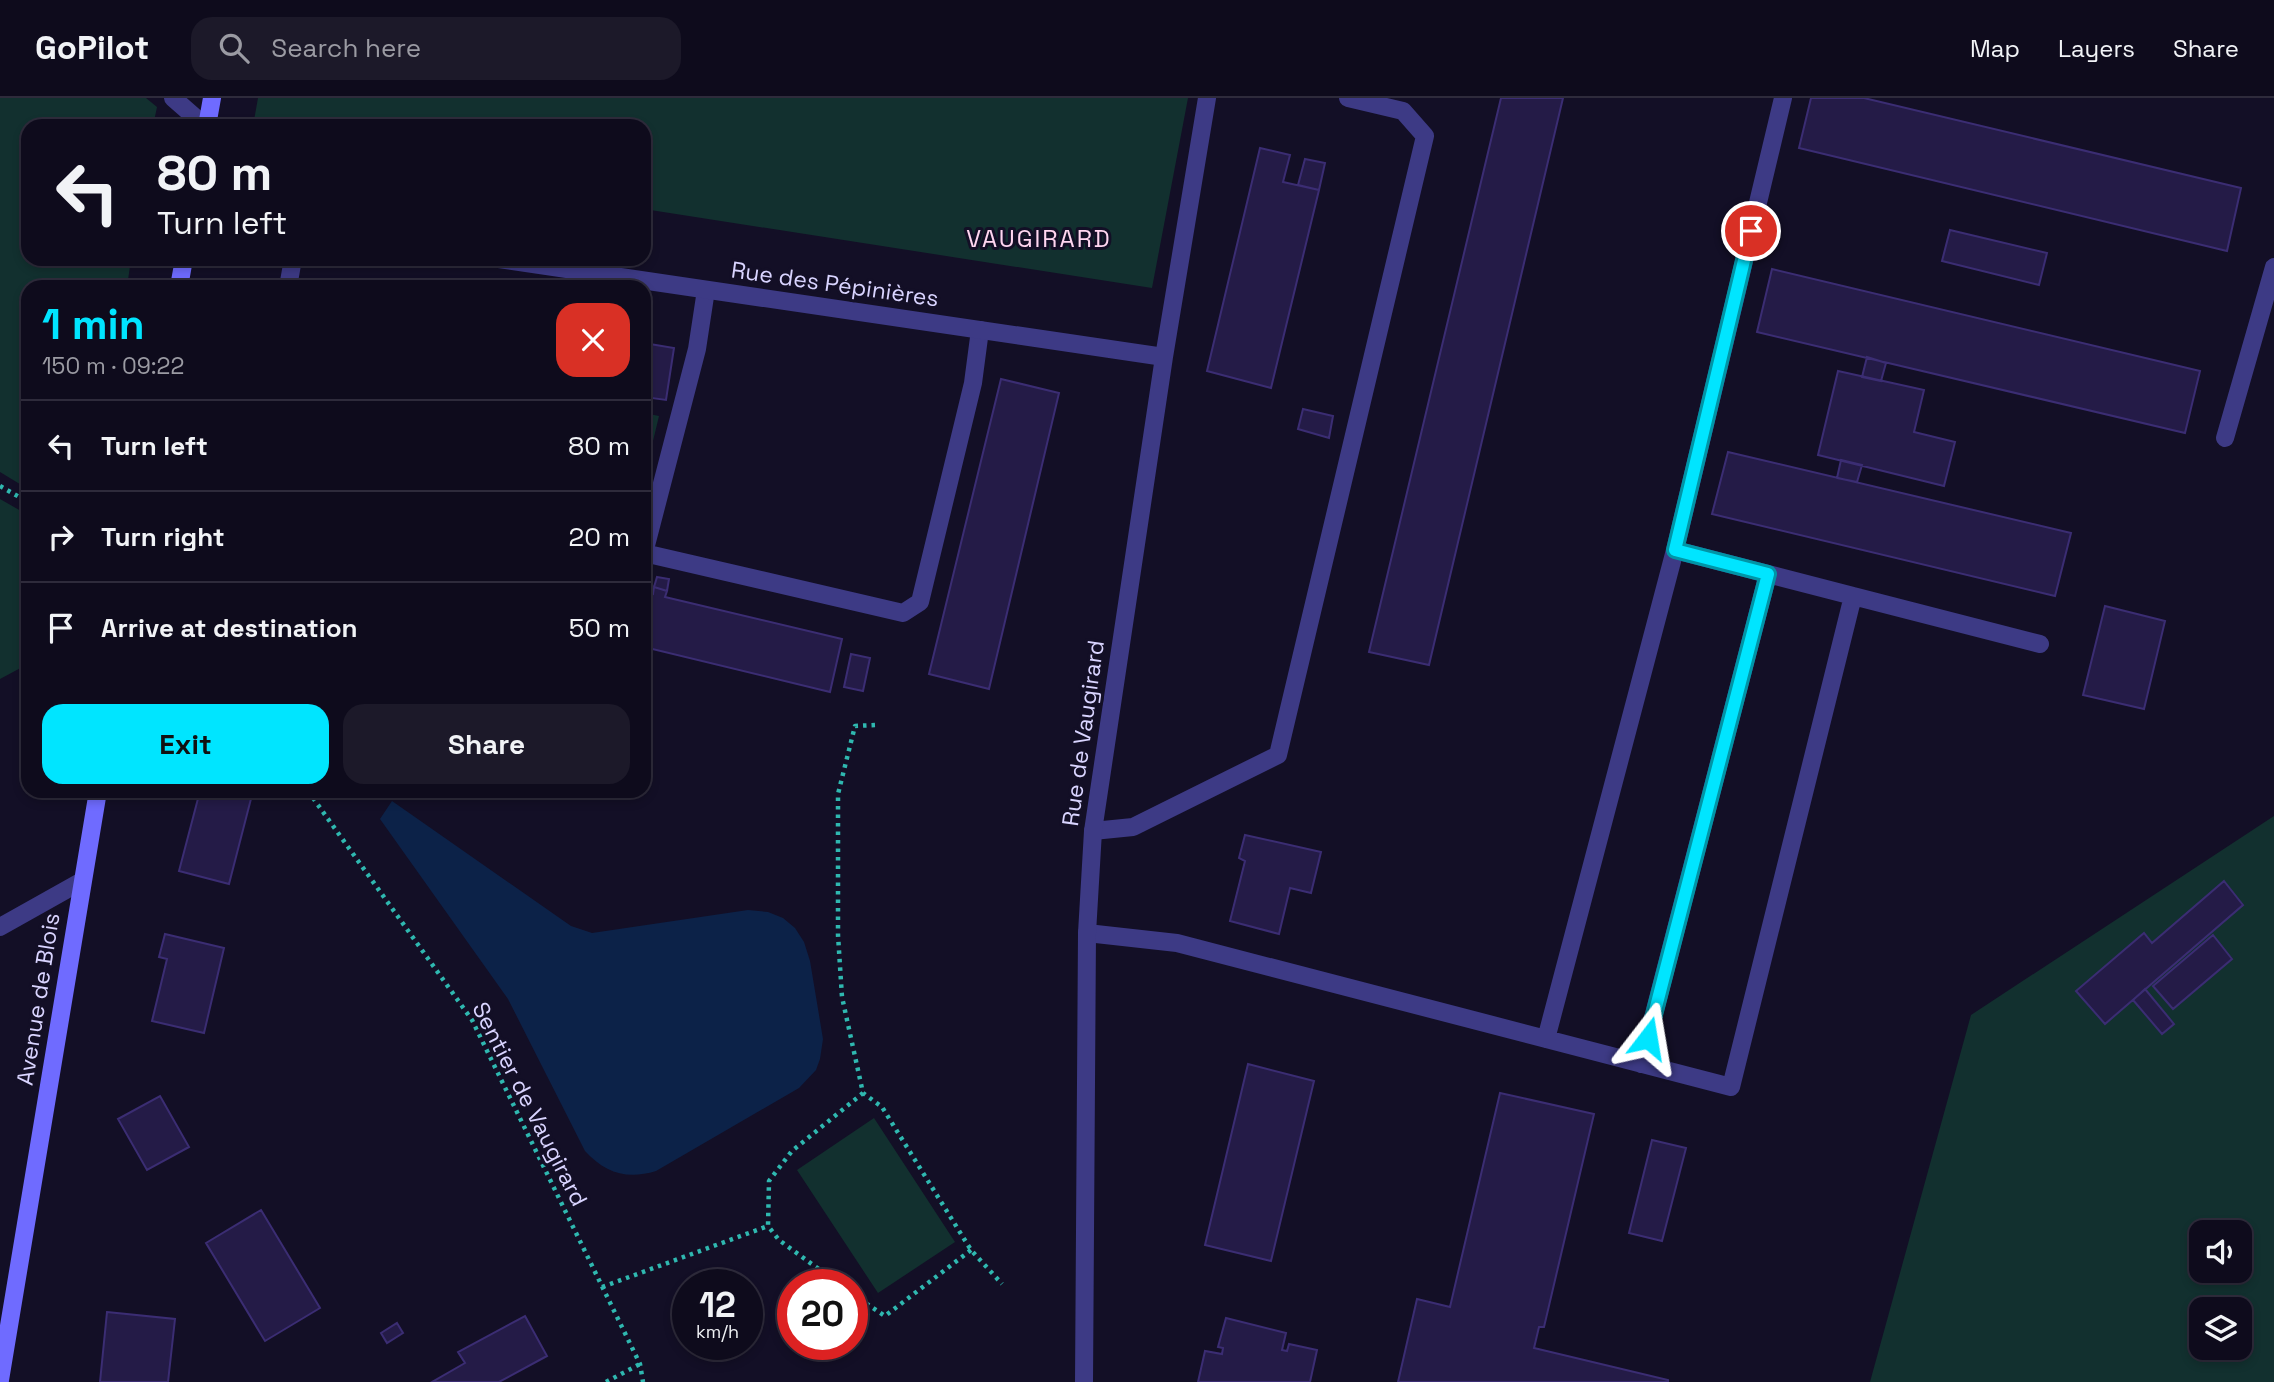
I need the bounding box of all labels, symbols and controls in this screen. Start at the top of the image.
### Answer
search box [191,17,681,80]
text: GoPilot [35,27,149,69]
icon: search [215,29,253,67]
text: Search here [271,31,421,65]
text: Map [1970,33,2020,64]
text: Layers [2058,33,2135,64]
text: Share [2173,33,2239,64]
text: 80 m [157,142,272,204]
icon: left [42,147,133,238]
pin [1721,201,1781,261]
text: Turn left [157,203,287,243]
icon: arrive [1732,212,1770,250]
district label: VAUGIRARD [966,223,1112,254]
street label: Rue des Pépinières [729,255,941,313]
text: 1 min [42,298,145,351]
button: close [556,303,630,377]
text: 150 m · 09:22 [42,351,184,381]
icon: left [42,427,80,465]
text: Turn left [101,429,208,463]
text: 80 m [568,429,630,463]
icon: right [42,518,80,556]
text: Turn right [101,520,225,554]
text: 20 m [569,520,630,554]
icon: arrive [42,609,80,647]
text: Arrive at destination [101,611,358,645]
text: 50 m [569,611,630,645]
street label: Rue de Vaugirard [1055,638,1111,828]
button: Exit [42,704,329,784]
button: Share [343,704,630,784]
street label: Avenue de Blois [10,911,66,1087]
street label: Sentier de Vaugirard [465,997,595,1211]
position arrow [1611,1001,1685,1075]
map controls [2189,1220,2252,1360]
button: sound [2189,1220,2252,1283]
speed limit sign: 20 [777,1269,868,1360]
text: 12 [699,1283,736,1327]
button: layers [2189,1297,2252,1360]
text: km/h [696,1320,739,1343]

